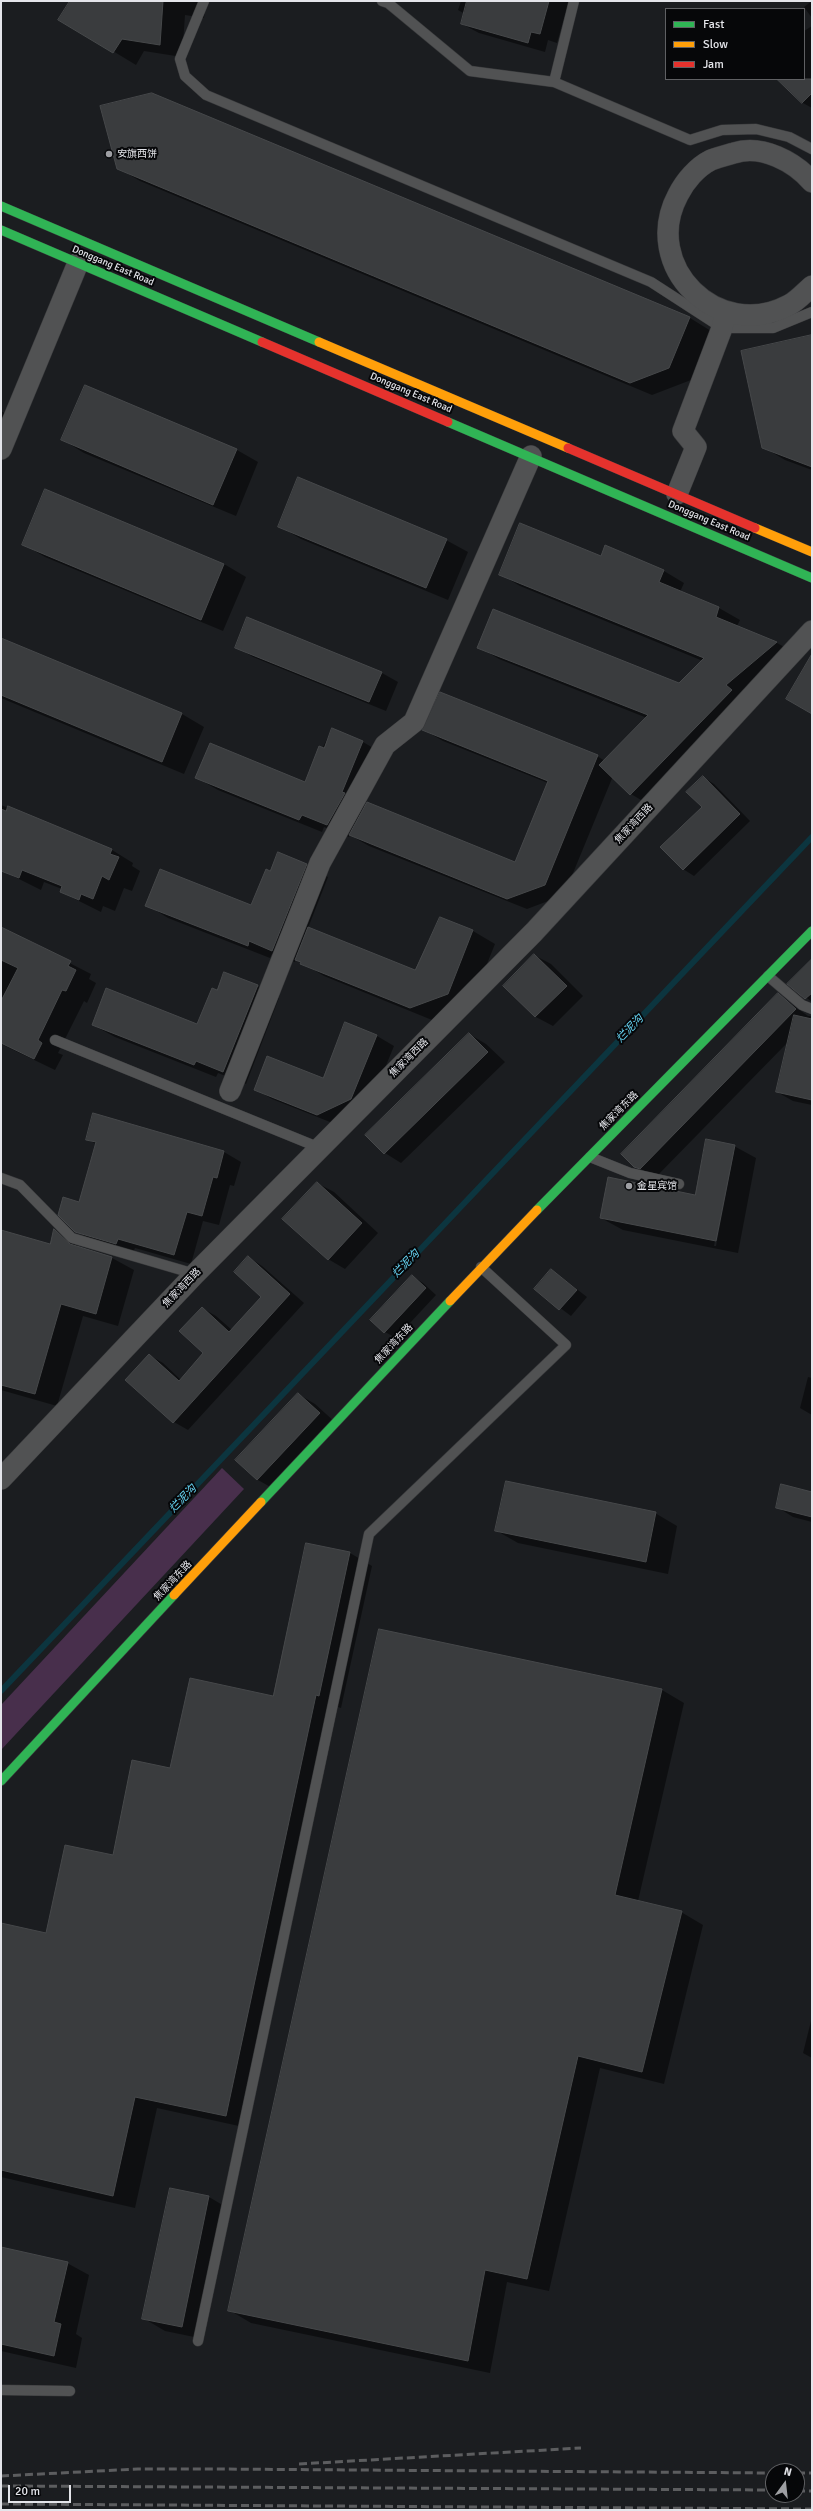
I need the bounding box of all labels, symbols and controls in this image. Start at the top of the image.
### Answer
legend [665,8,805,80]
text: Fast [703,17,724,32]
text: Slow [703,37,728,52]
text: Jam [703,57,724,72]
place label: 安旗西饼 [117,148,157,160]
marker: 安旗西饼 [104,149,114,159]
street label: Donggang East Road [70,243,156,289]
street label: Donggang East Road [368,370,454,416]
street label: Donggang East Road [666,498,752,544]
street label: 焦家湾西路 [613,802,655,846]
water label: 烂泥沟 [614,1013,646,1045]
street label: 焦家湾西路 [387,1036,431,1080]
street label: 焦家湾东路 [597,1089,641,1133]
place label: 金星宾馆 [637,1180,677,1192]
marker: 金星宾馆 [624,1181,634,1191]
water label: 烂泥沟 [390,1248,422,1280]
street label: 焦家湾西路 [160,1266,204,1310]
street label: 焦家湾东路 [373,1322,415,1366]
water label: 烂泥沟 [167,1483,199,1515]
street label: 焦家湾东路 [152,1559,194,1603]
north arrow [765,2463,805,2503]
text: N [783,2465,793,2479]
scale bar [10,2477,73,2503]
text: 20 m [15,2484,40,2499]

